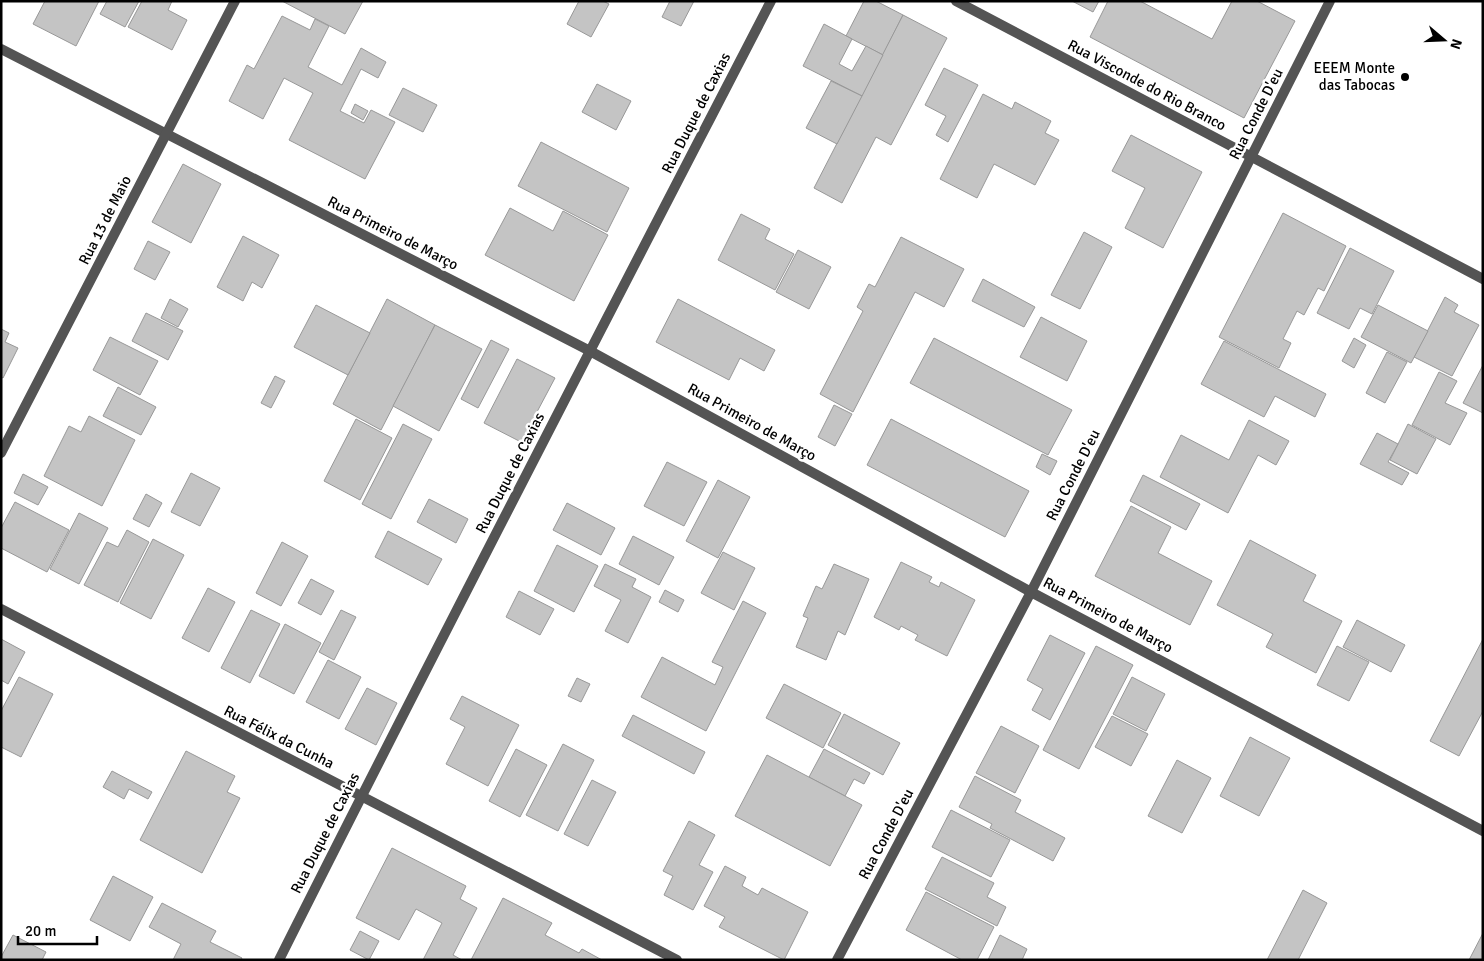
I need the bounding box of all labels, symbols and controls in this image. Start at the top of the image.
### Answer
north arrow [1419,15,1469,65]
street label: Rua Visconde do Rio Branco [1065,36,1229,135]
text: N [1446,37,1465,51]
street label: Rua Duque de Caxias [658,49,734,176]
place label: EEEM Monte das Tabocas [1313,59,1395,94]
street label: Rua Conde D'eu [1225,65,1287,163]
marker: EEEM Monte das Tabocas [1399,71,1411,83]
street label: Rua 13 de Maio [75,172,135,268]
street label: Rua Primeiro de Março [325,192,462,274]
street label: Rua Primeiro de Março [685,379,820,465]
street label: Rua Duque de Caxias [472,409,548,536]
street label: Rua Conde D'eu [1042,426,1104,524]
street label: Rua Primeiro de Março [1040,573,1176,657]
street label: Rua Félix da Cunha [221,701,337,773]
street label: Rua Duque de Caxias [287,769,363,896]
street label: Rua Conde D'eu [855,786,917,882]
scale bar [18,914,96,946]
text: 20 m [25,922,56,940]

